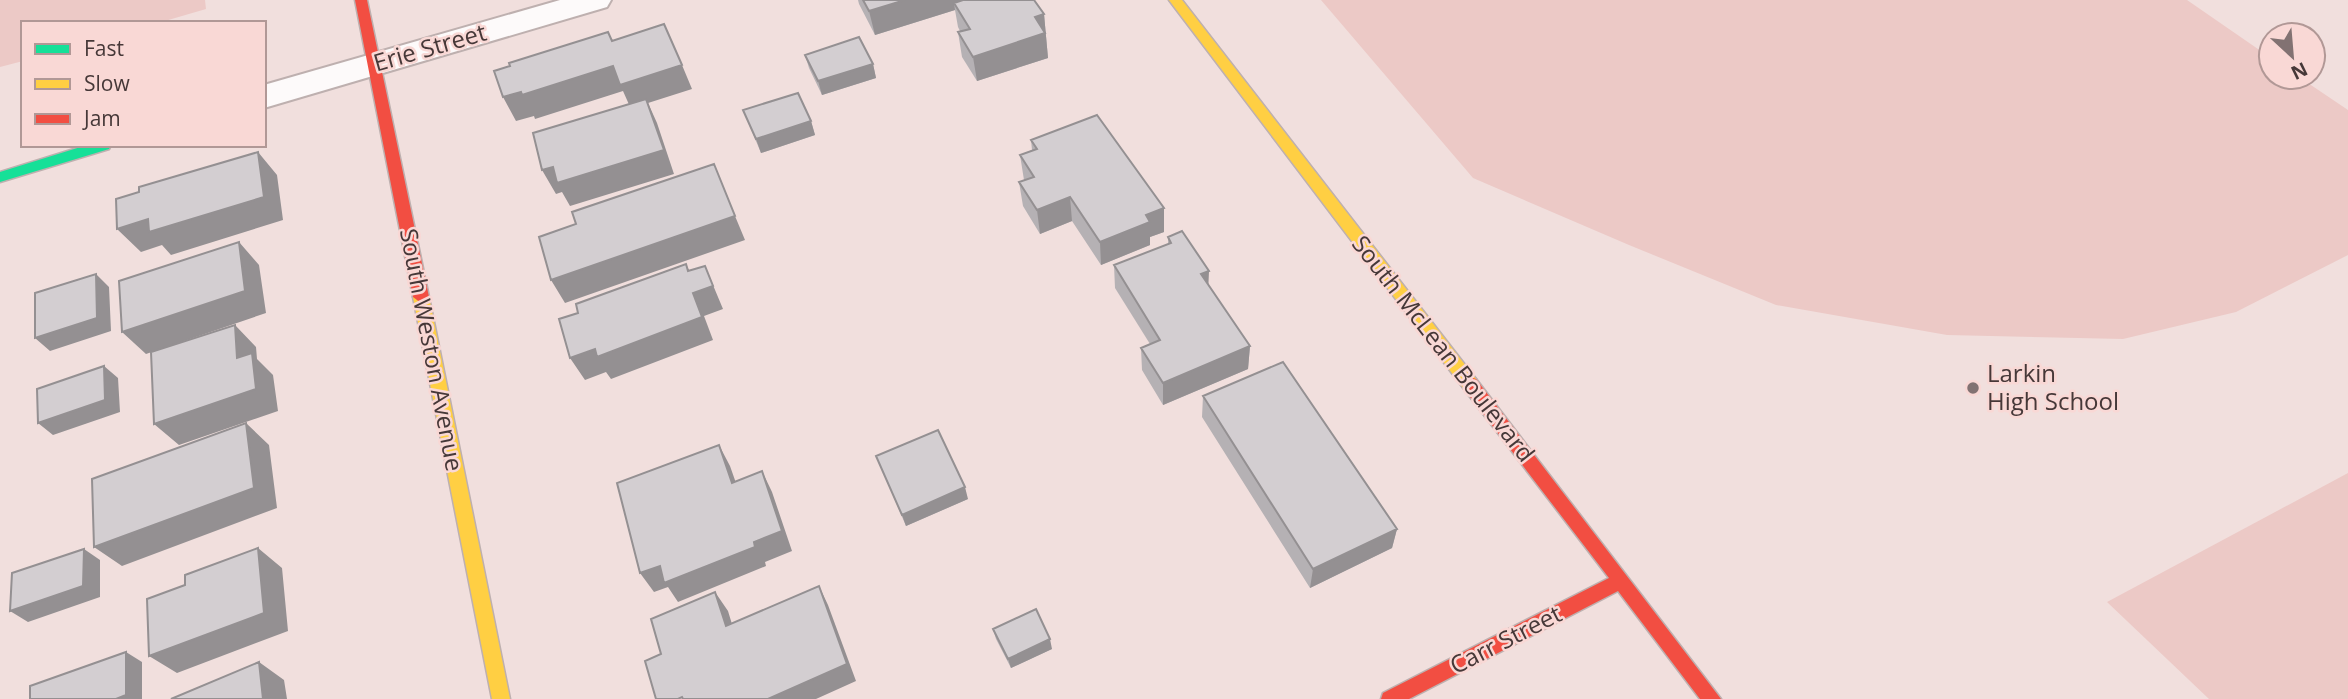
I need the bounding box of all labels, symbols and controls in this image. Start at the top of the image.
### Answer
street label: Erie Street [369,15,490,78]
legend [21,21,266,147]
north arrow [2257,21,2327,91]
text: Fast [84,34,124,62]
text: N [2287,56,2312,86]
text: Slow [84,69,130,97]
text: Jam [82,104,121,132]
street label: South Weston Avenue [393,226,472,474]
street label: South McLean Boulevard [1345,228,1543,468]
place label: Larkin High School [1987,356,2119,417]
marker: Larkin High School [1965,380,1981,396]
street label: Carr Street [1444,596,1567,681]

